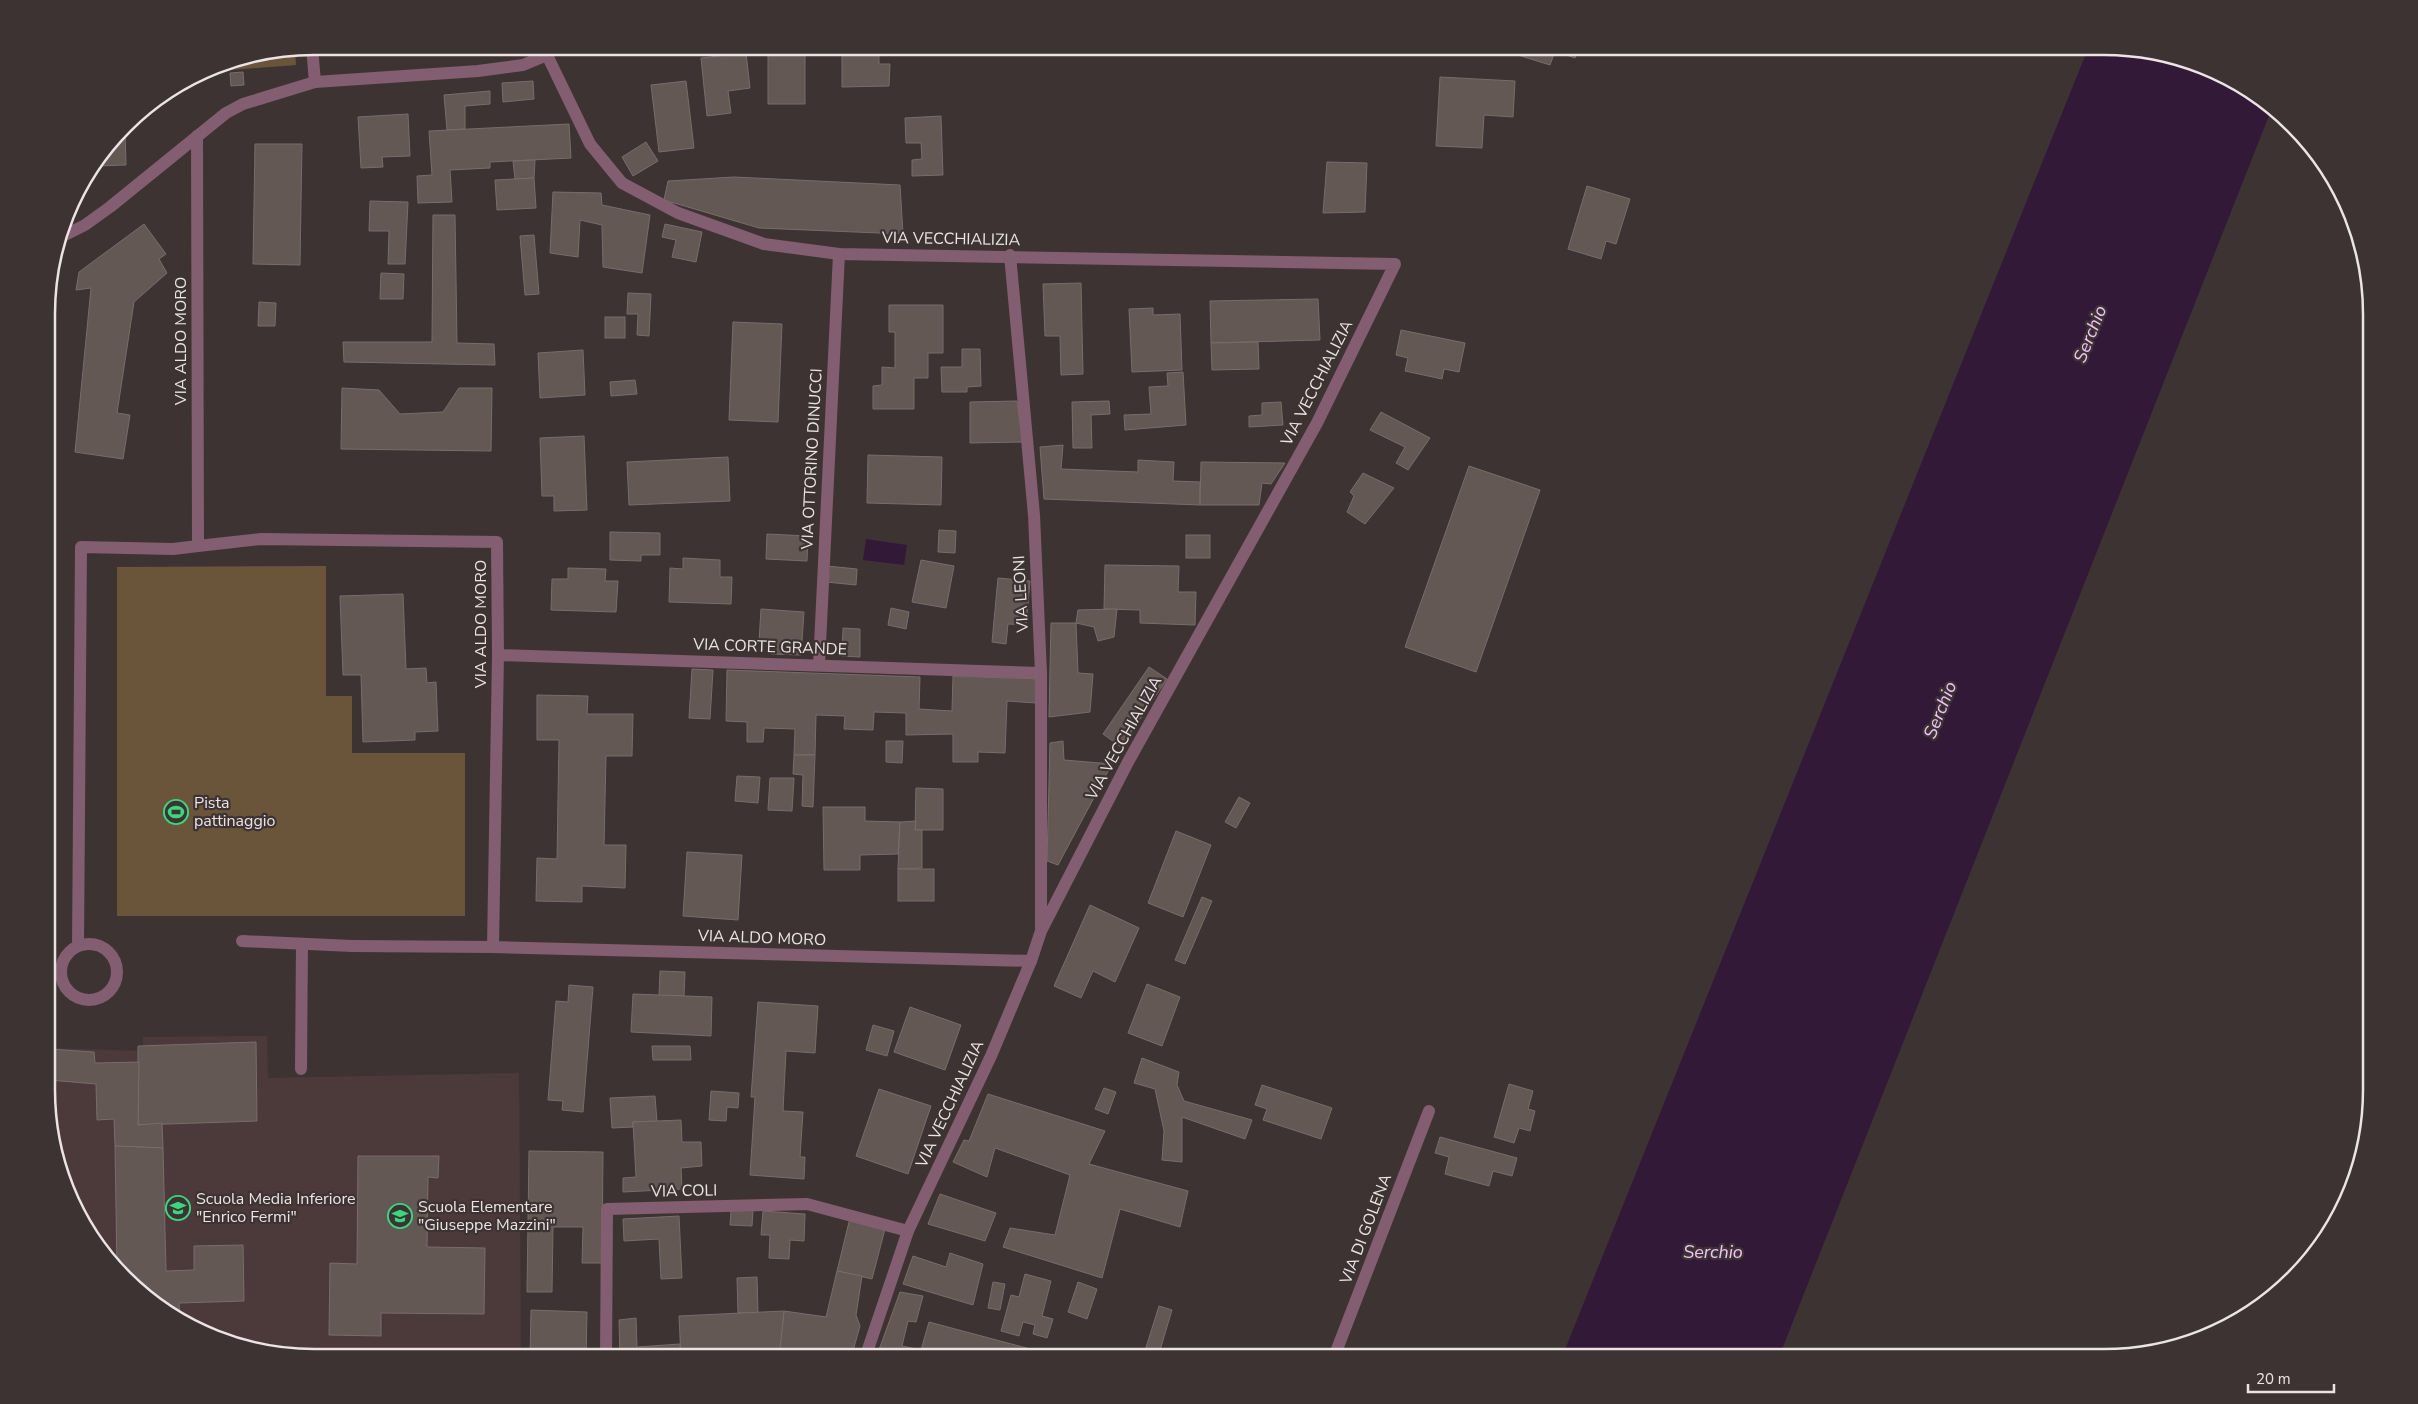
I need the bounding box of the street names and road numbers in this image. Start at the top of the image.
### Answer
street label: VIA VECCHIALIZIA [881,227,1021,251]
street label: VIA ALDO MORO [170,277,192,406]
street label: VIA VECCHIALIZIA [1275,316,1358,450]
street label: VIA OTTORINO DINUCCI [796,368,828,551]
street label: VIA LEONI [1008,555,1034,634]
street label: VIA ALDO MORO [470,560,492,689]
street label: VIA CORTE GRANDE [692,633,847,661]
street label: VIA VECCHIALIZIA [1080,672,1167,805]
street label: VIA ALDO MORO [696,925,827,951]
street label: VIA VECCHIALIZIA [910,1036,989,1172]
street label: VIA DI GOLENA [1335,1170,1397,1288]
street label: VIA COLI [650,1179,717,1203]

